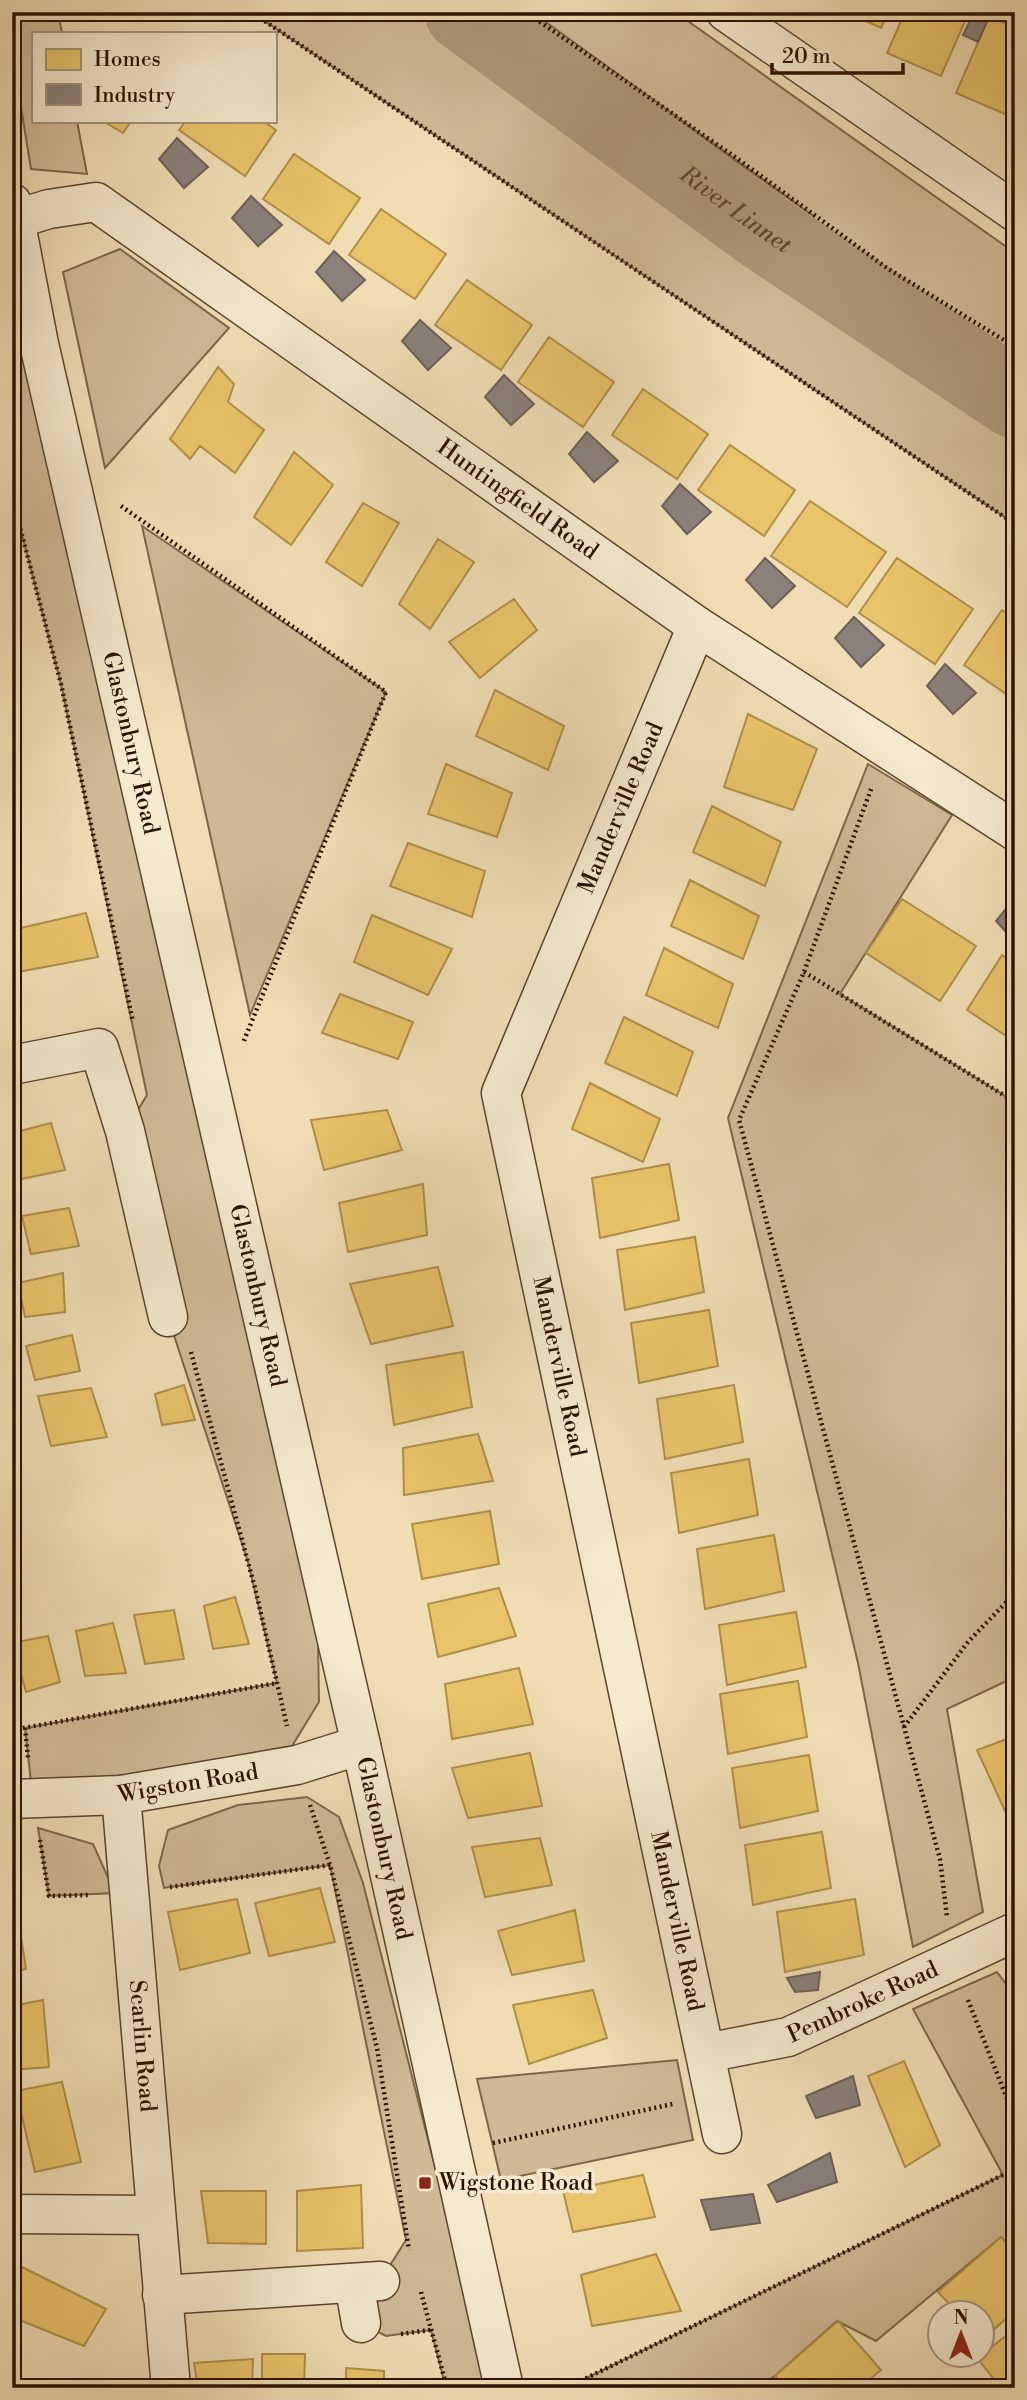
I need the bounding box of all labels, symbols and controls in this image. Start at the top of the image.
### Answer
legend [32,32,276,122]
scale bar [772,32,903,76]
text: 20 m [782,44,831,70]
text: Homes [94,47,161,73]
text: Industry [94,83,176,109]
water label: River Linnet [673,159,798,261]
street label: Huntingfield Road [432,433,604,566]
street label: Glastonbury Road [96,649,165,837]
street label: Manderville Road [572,718,670,898]
street label: Glastonbury Road [223,1202,292,1390]
street label: Manderville Road [526,1274,592,1459]
street label: Glastonbury Road [350,1754,418,1942]
street label: Wigston Road [114,1758,261,1810]
street label: Manderville Road [644,1828,710,2014]
street label: Pembroke Road [783,1955,943,2049]
street label: Scarlin Road [123,1979,162,2113]
place label: Wigstone Road [438,2169,593,2197]
marker: Wigstone Road [417,2175,433,2191]
north arrow [926,2298,996,2368]
text: N [953,2306,969,2330]

